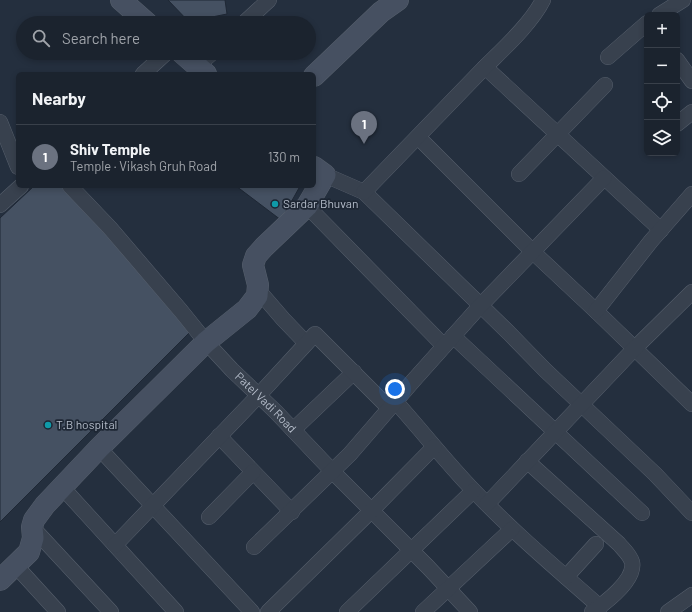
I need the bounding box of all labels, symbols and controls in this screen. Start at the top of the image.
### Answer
map controls [644,12,680,156]
button: + [644,12,680,48]
search box [16,16,316,60]
icon: search [30,27,52,49]
text: Search here [62,29,140,47]
button: − [644,48,680,84]
button: locate [644,84,680,120]
text: Nearby [32,88,86,108]
pin: 1 [351,111,377,144]
button: layers [644,120,680,156]
text: Shiv Temple [70,140,150,158]
text: 1 [43,149,47,165]
text: 130 m [268,149,300,165]
text: Temple · Vikash Gruh Road [70,158,217,174]
place label: Sardar Bhuvan [283,196,358,210]
marker: Sardar Bhuvan [270,199,280,209]
street label: Patel Vadi Road [233,369,300,435]
your location [385,379,405,399]
place label: T.B hospital [56,417,117,431]
marker: T.B hospital [43,420,53,430]

